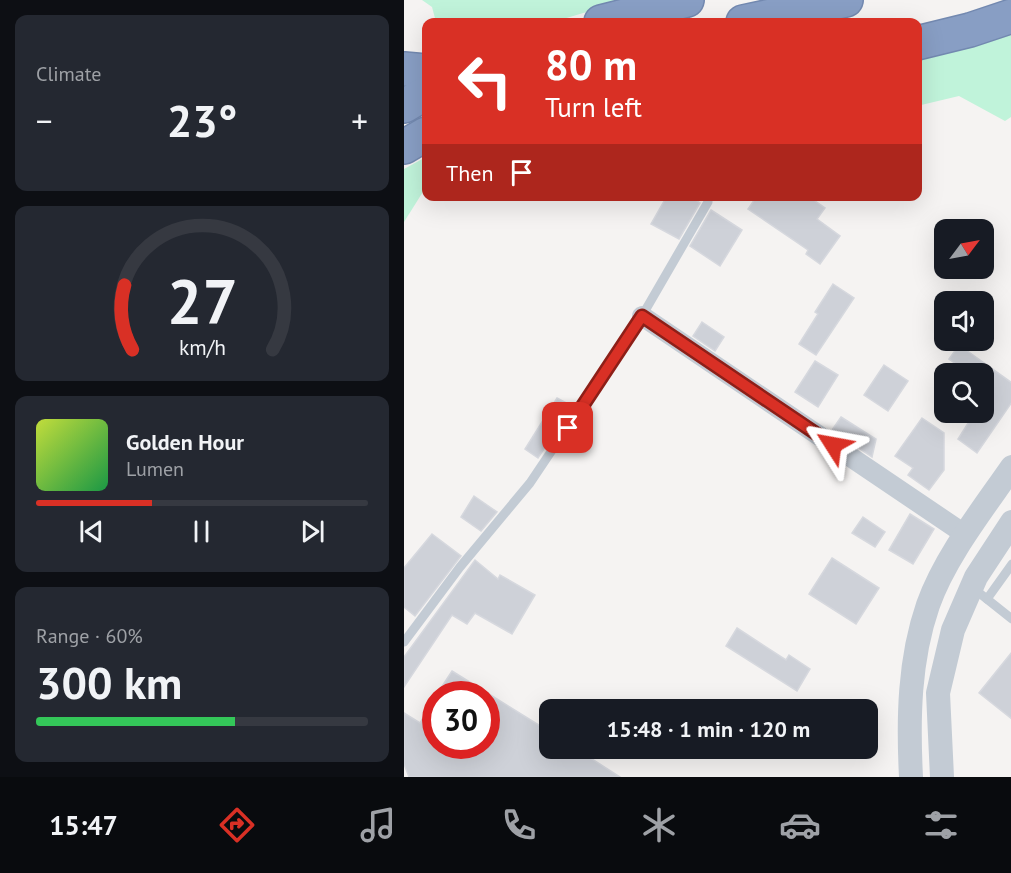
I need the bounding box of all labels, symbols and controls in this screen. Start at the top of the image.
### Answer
text: 80 m [545,37,637,92]
icon: left [446,42,524,120]
text: Climate [36,61,102,87]
text: Turn left [545,90,642,124]
text: 23° [167,91,237,149]
text: − [36,99,53,142]
text: + [351,99,368,142]
icon: arrive [505,156,538,189]
text: Then [446,159,493,187]
north arrow [934,219,994,279]
map controls [934,219,994,423]
text: 27 [167,260,237,341]
button: sound [934,291,994,351]
text: km/h [178,334,225,362]
button: search [934,363,994,423]
pin [542,402,593,453]
icon: arrive [551,411,584,444]
position arrow [801,413,865,477]
text: Golden Hour [126,428,244,456]
text: Lumen [126,456,184,482]
icon: previous [75,515,108,548]
icon: pause [185,515,218,548]
icon: next [296,515,329,548]
text: Range · 60% [36,623,143,649]
text: 300 km [36,653,182,711]
speed limit sign: 30 [422,681,500,759]
text: 15:48 · 1 min · 120 m [607,715,810,743]
icon: directions [216,804,258,846]
icon: music [357,804,399,846]
icon: phone [498,804,540,846]
icon: climate [638,804,680,846]
icon: car [779,804,821,846]
icon: filters [920,804,962,846]
text: 15:47 [49,808,118,842]

